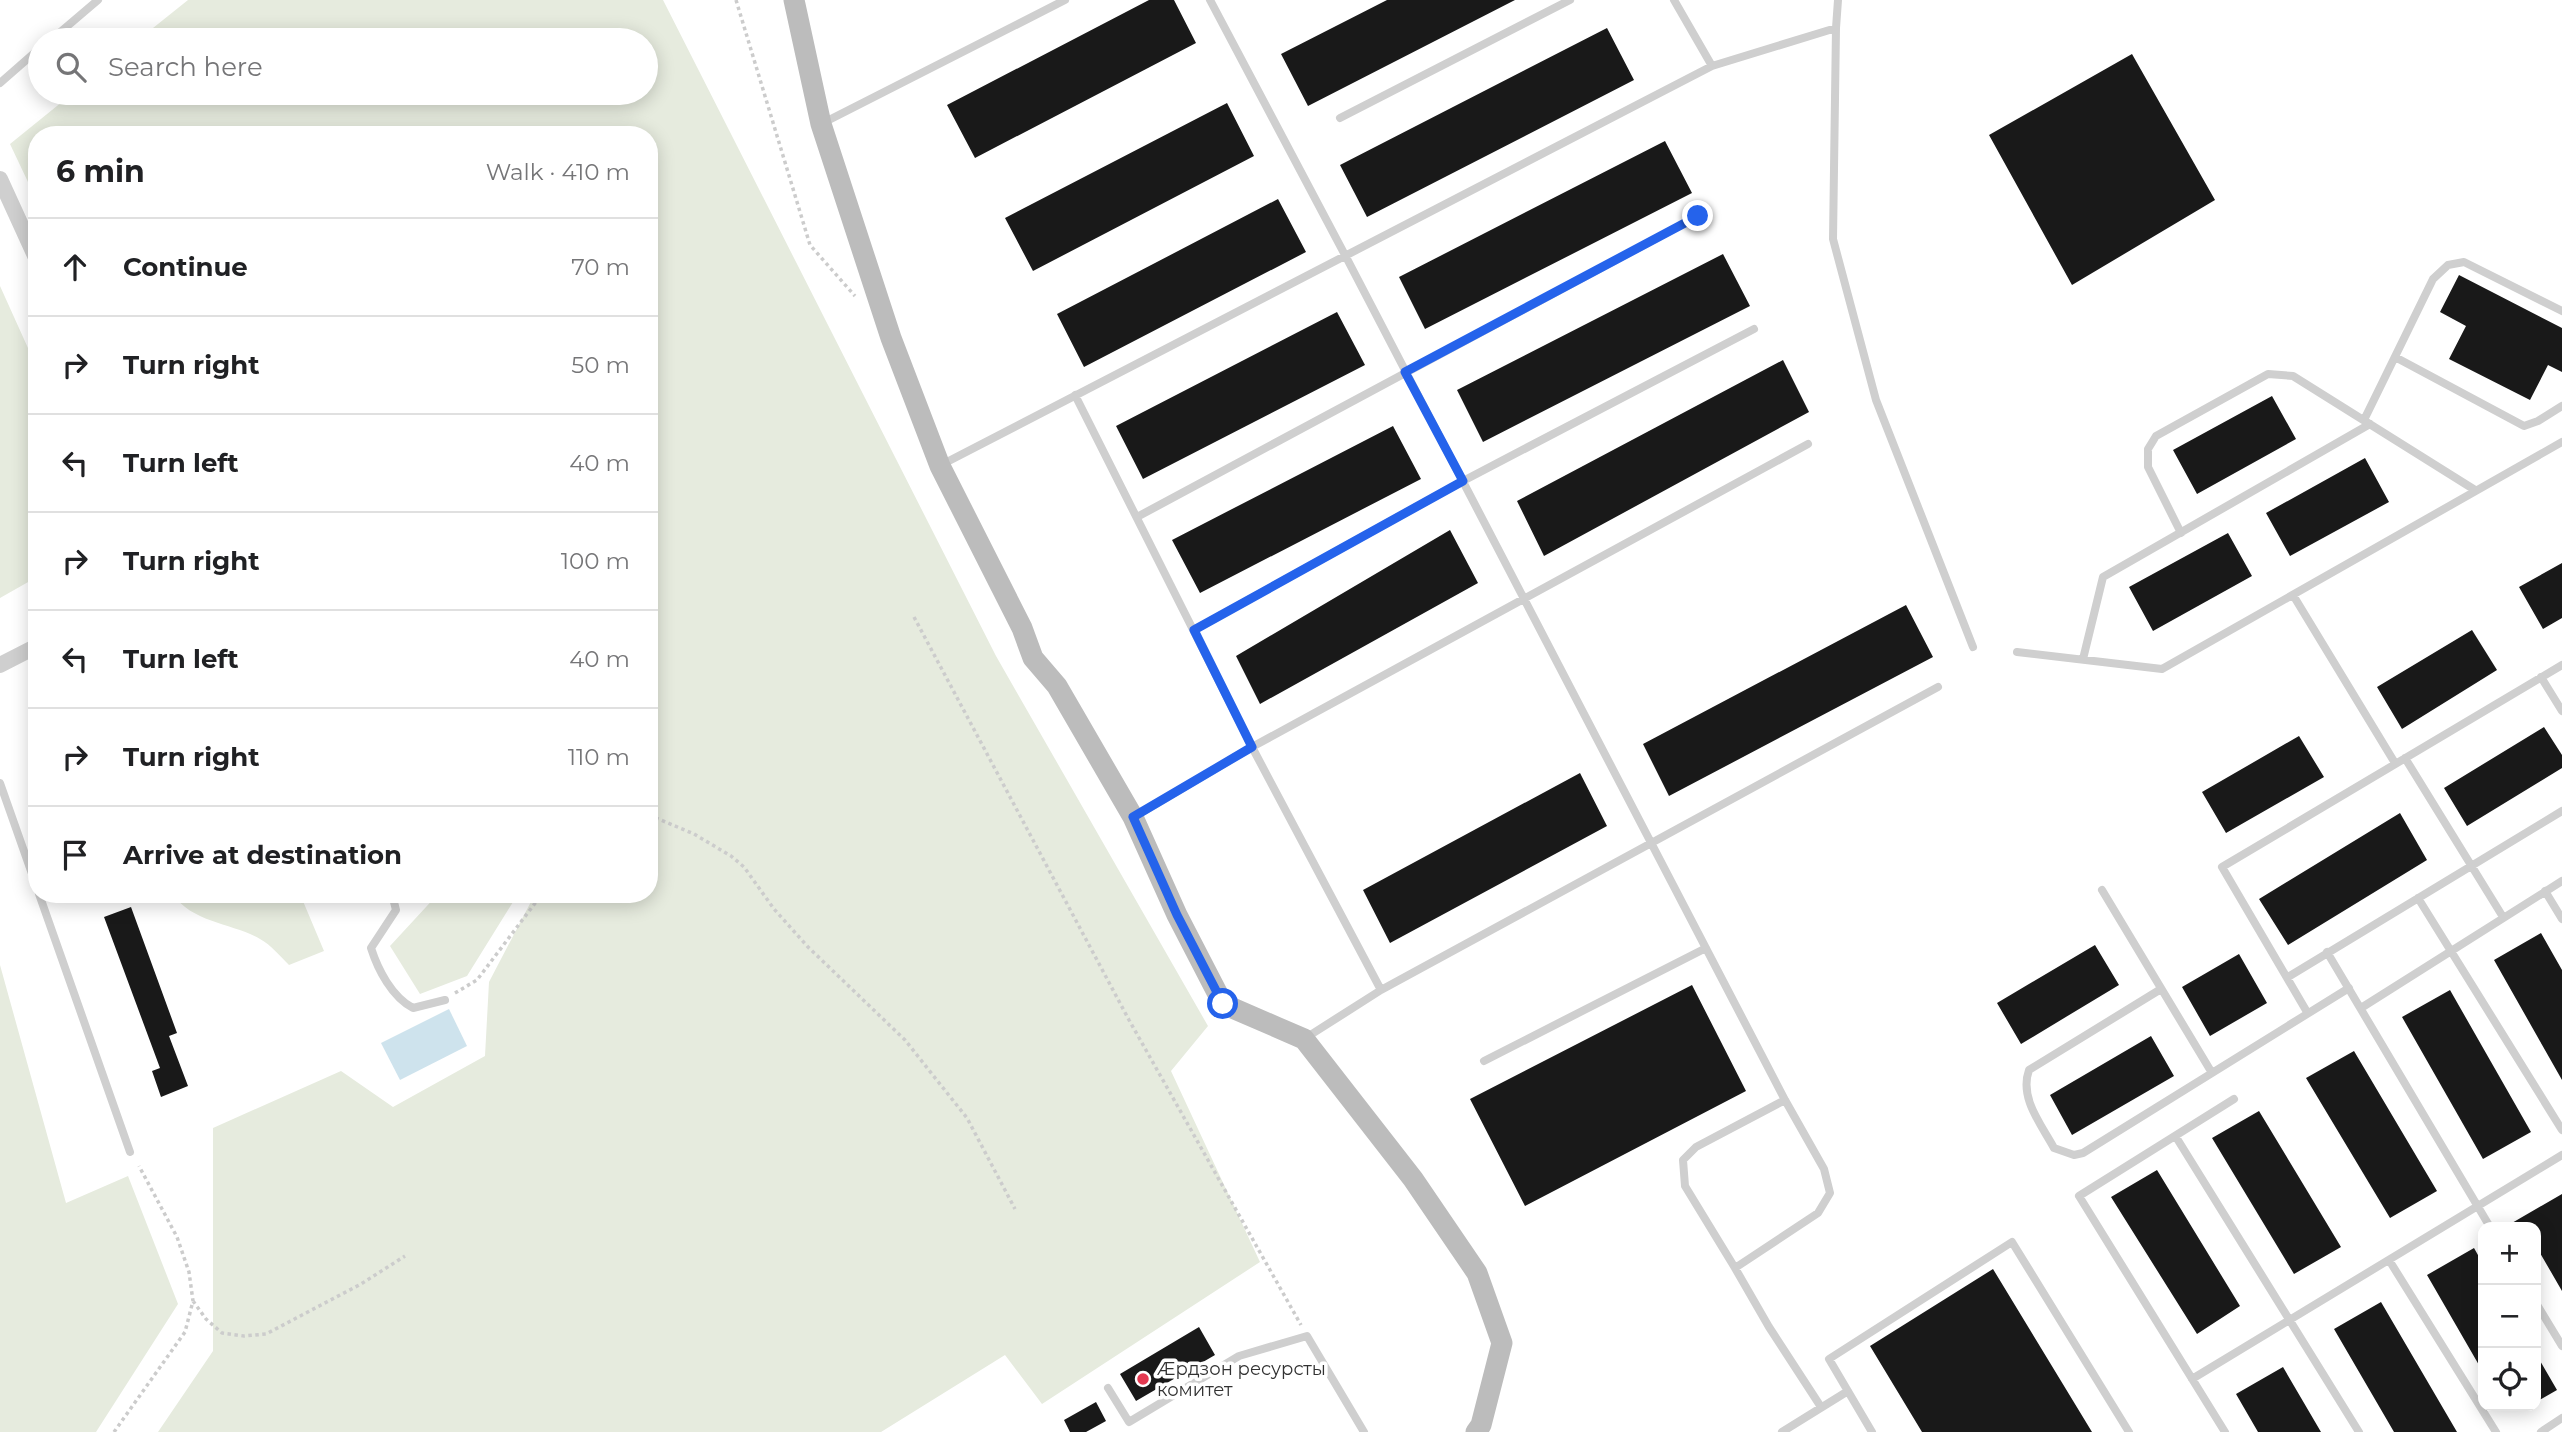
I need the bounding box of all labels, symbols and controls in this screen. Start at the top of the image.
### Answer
search box [28,28,658,105]
icon: search [52,48,90,86]
text: Search here [108,51,263,83]
text: 6 min [56,153,145,190]
text: Walk · 410 m [486,158,630,186]
route end [1682,200,1713,231]
icon: ahead [56,248,94,286]
text: Continue [123,251,248,283]
text: 70 m [571,253,630,281]
icon: right [56,346,94,384]
text: Turn right [123,349,259,381]
text: 50 m [571,351,630,379]
icon: left [56,444,94,482]
text: Turn left [123,447,239,479]
text: 40 m [569,449,630,477]
icon: right [56,542,94,580]
text: Turn right [123,545,259,577]
text: 100 m [561,547,630,575]
icon: left [56,640,94,678]
text: Turn left [123,643,239,675]
text: 40 m [569,645,630,673]
icon: right [56,738,94,776]
text: Turn right [123,741,259,773]
text: 110 m [568,743,630,771]
icon: arrive [56,836,94,874]
text: Arrive at destination [123,839,402,871]
route start [1207,988,1238,1019]
map controls [2478,1222,2541,1411]
button: + [2478,1222,2541,1285]
button: − [2478,1285,2541,1348]
button: locate [2478,1348,2541,1411]
place label: Æрдзон ресурсты комитет [1157,1358,1326,1401]
marker: Æрдзон ресурсты комитет [1135,1371,1151,1387]

